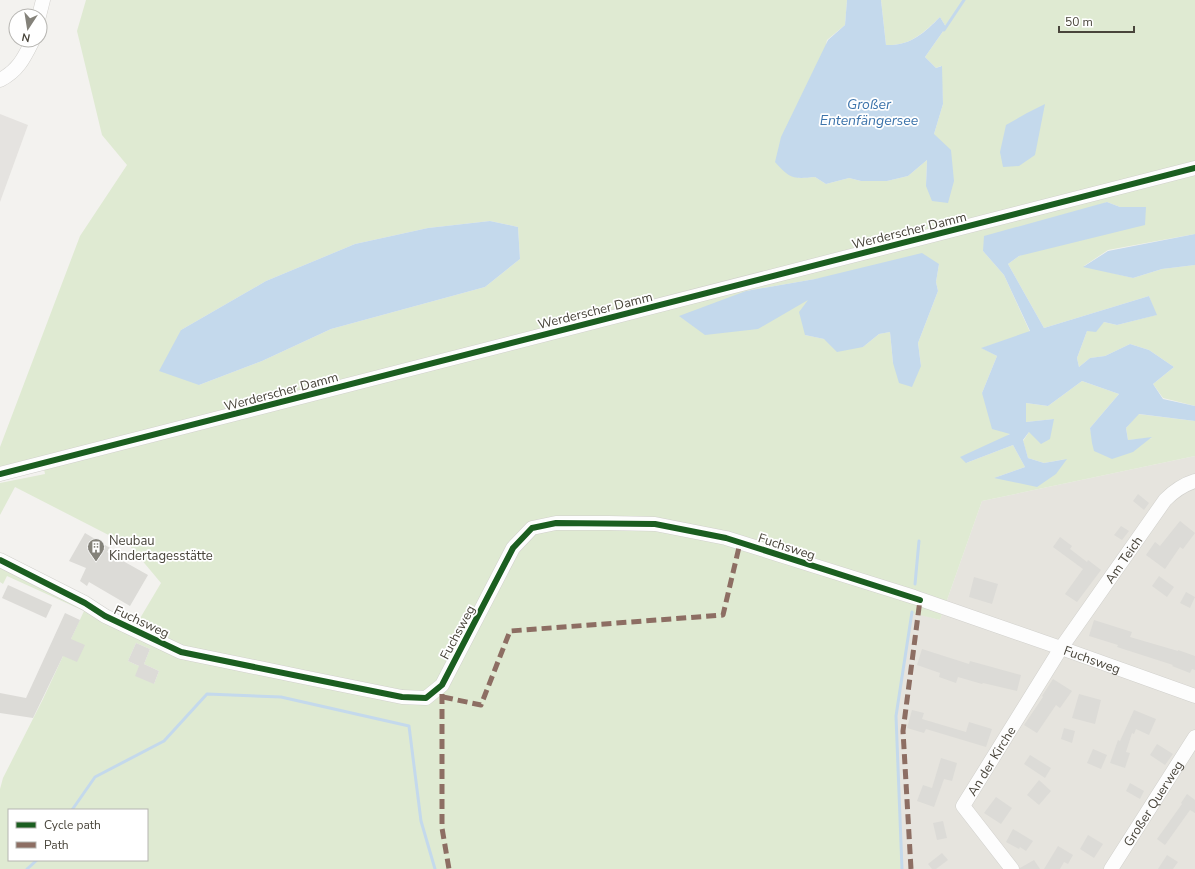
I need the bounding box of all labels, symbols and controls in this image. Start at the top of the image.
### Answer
north arrow [8,8,48,48]
scale bar [1059,8,1134,34]
text: 50 m [1065,14,1093,30]
text: N [20,29,32,45]
water label: Großer Entenfängersee [820,95,919,130]
street label: Werderscher Damm [850,208,968,254]
street label: Werderscher Damm [536,288,654,334]
street label: Werderscher Damm [222,368,340,416]
street label: Fuchsweg [756,529,818,565]
place label: Neubau Kindertagesstätte [109,532,213,565]
street label: Am Teich [1101,533,1147,587]
building icon: Neubau Kindertagesstätte [86,537,106,562]
street label: Fuchsweg [111,601,172,643]
street label: Fuchsweg [436,602,480,663]
street label: Fuchsweg [1061,642,1123,679]
street label: An der Kirche [963,723,1020,800]
street label: Großer Querweg [1120,757,1188,850]
legend [8,809,148,861]
text: Cycle path [44,817,101,833]
text: Path [44,837,69,853]

